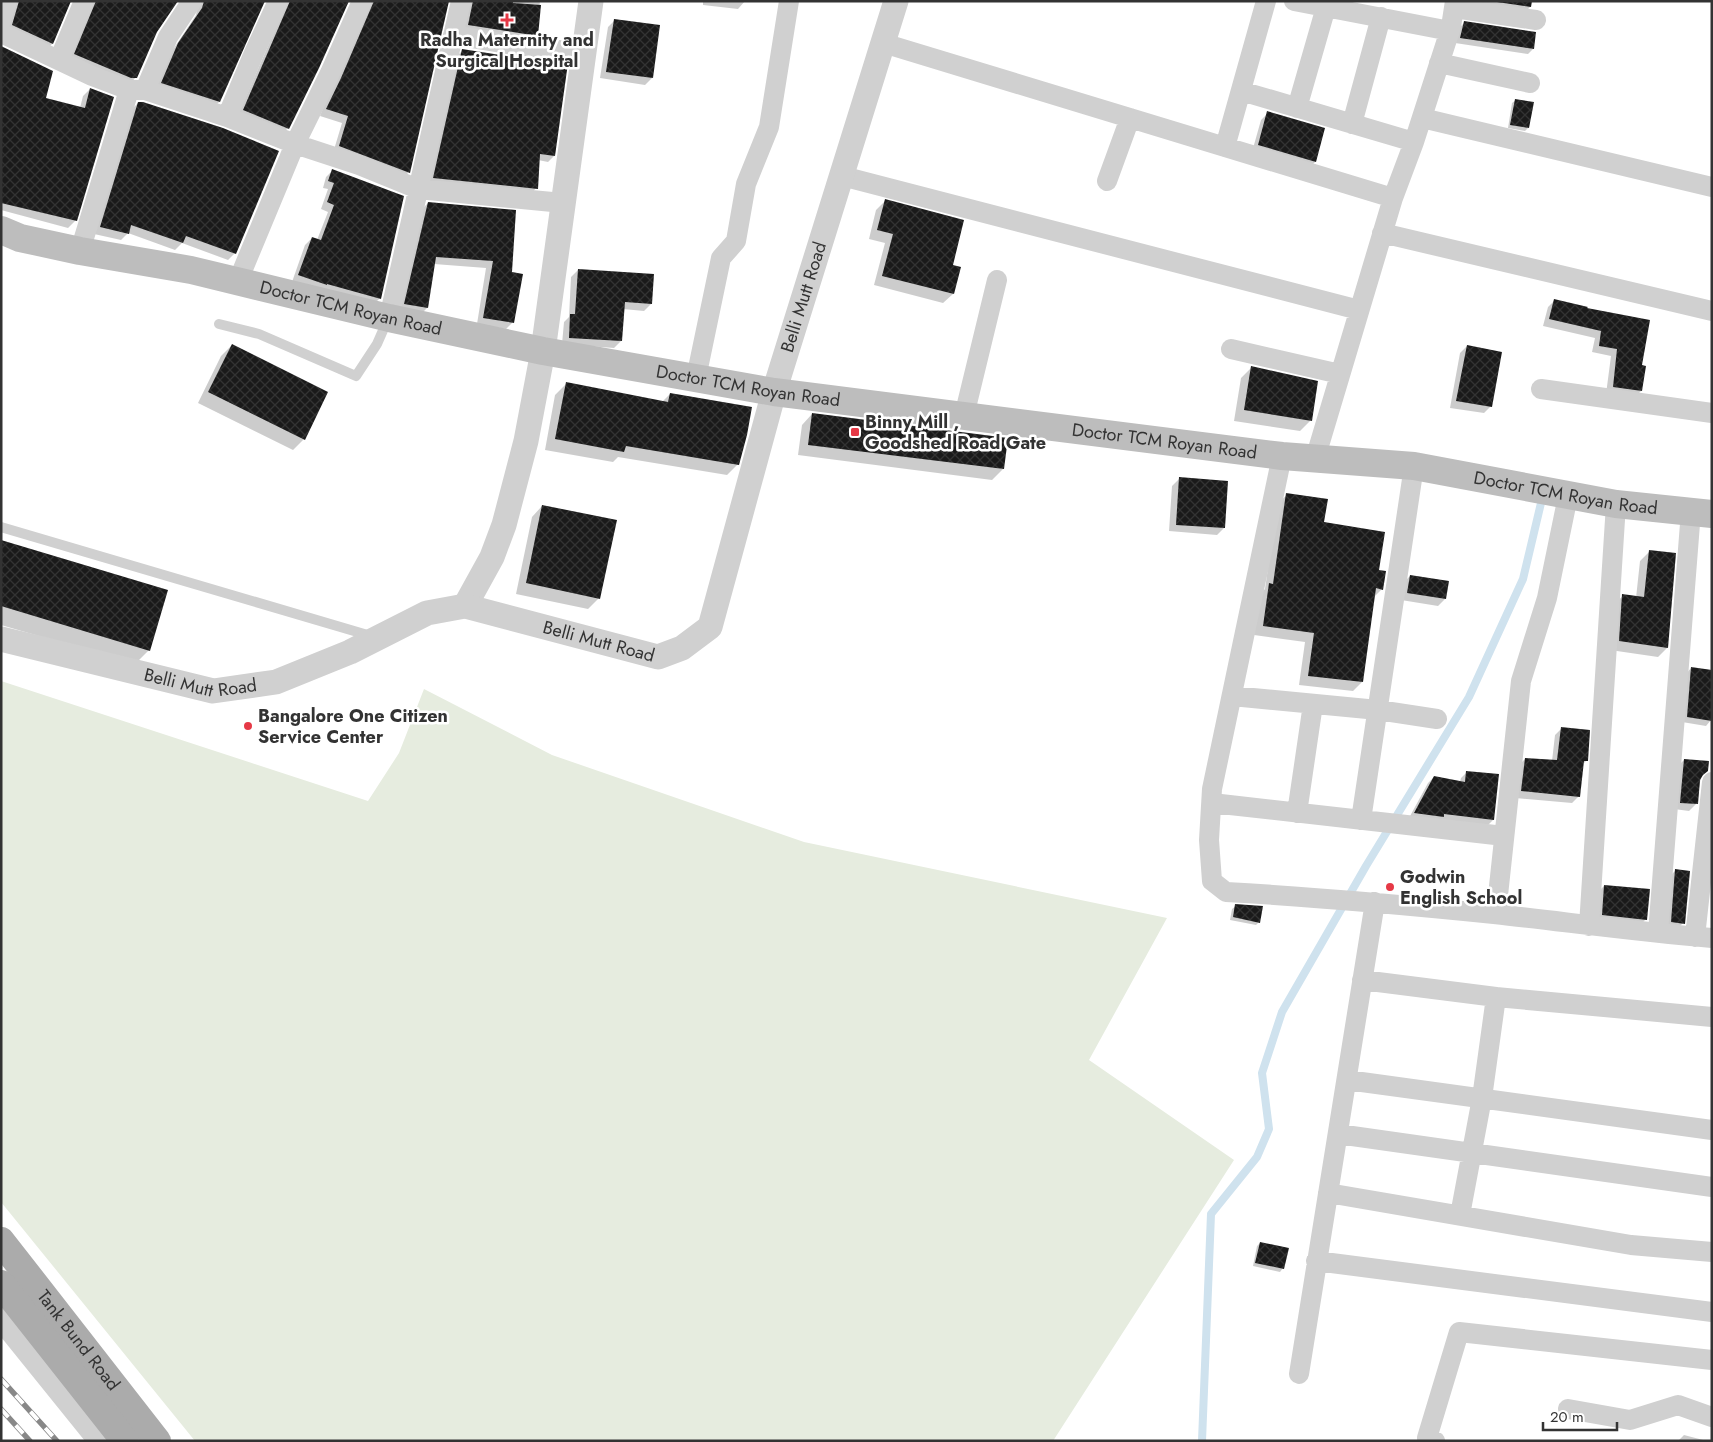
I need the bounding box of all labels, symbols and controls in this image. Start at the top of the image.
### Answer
marker: Radha Maternity and Surgical Hospital [500,13,514,27]
place label: Radha Maternity and Surgical Hospital [420,27,594,74]
street label: Belli Mutt Road [774,238,833,356]
street label: Doctor TCM Royan Road [257,274,444,342]
street label: Doctor TCM Royan Road [654,358,842,413]
place label: Binny Mill , Goodshed Road Gate [865,409,1046,456]
street label: Doctor TCM Royan Road [1070,417,1258,466]
marker: Binny Mill , Goodshed Road Gate [849,426,861,438]
street label: Doctor TCM Royan Road [1472,465,1659,521]
street label: Belli Mutt Road [540,614,657,669]
street label: Belli Mutt Road [141,662,258,704]
place label: Bangalore One Citizen Service Center [258,703,448,750]
marker: Bangalore One Citizen Service Center [242,720,254,732]
place label: Godwin English School [1400,864,1522,911]
marker: Godwin English School [1384,881,1396,893]
street label: Tank Bund Road [31,1284,126,1396]
scale bar [1543,1400,1617,1432]
text: 20 m [1550,1406,1584,1428]

